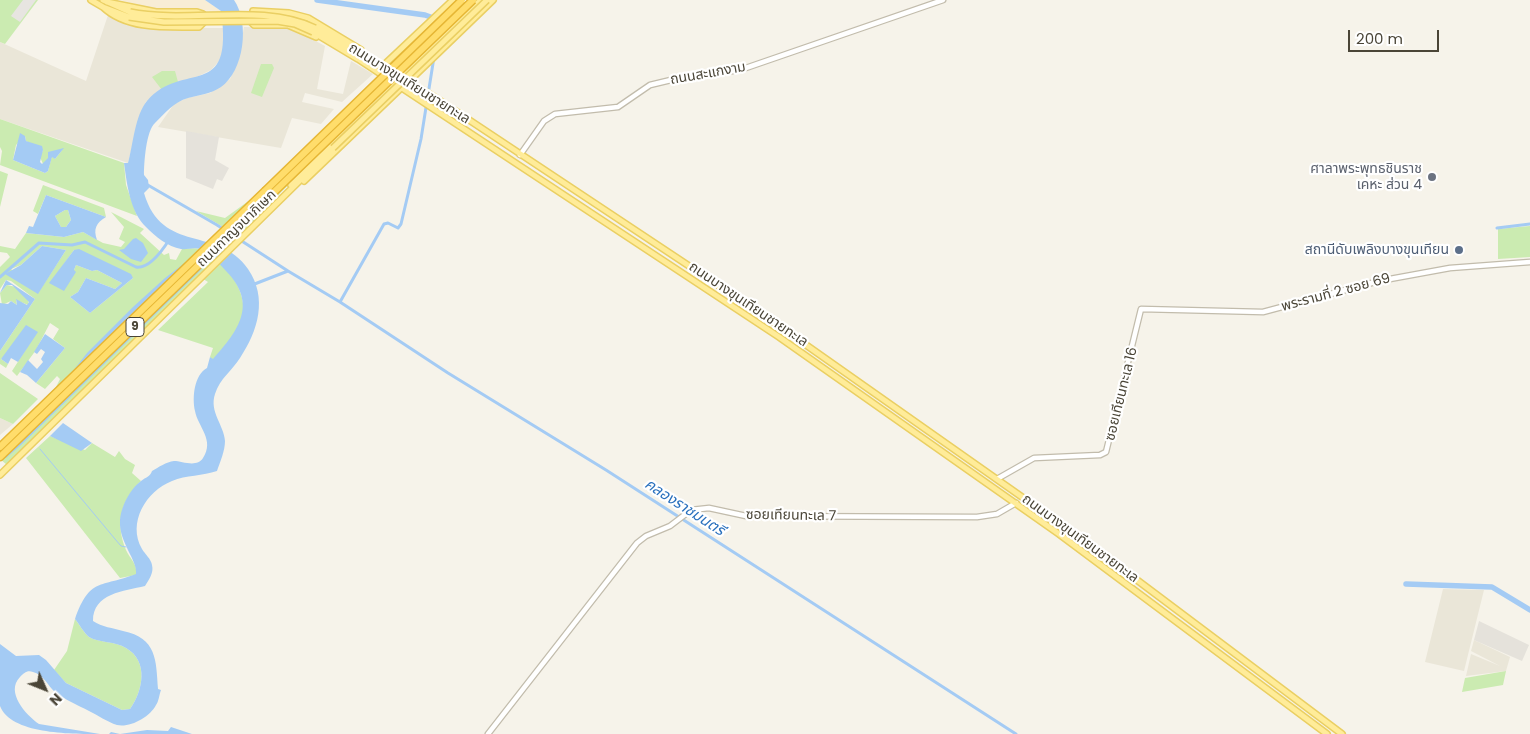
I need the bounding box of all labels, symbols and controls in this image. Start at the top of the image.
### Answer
scale bar [1350,20,1441,52]
text: 200 m [1356,28,1403,49]
street label: ถนนบางขุนเทียนชายทะเล [345,40,473,128]
street label: ถนนสะแกงาม [669,59,747,89]
place label: ศาลาพระพุทธชินราช เคหะ ส่วน 4 [1310,161,1422,193]
marker: ศาลาพระพุทธชินราช เคหะ ส่วน 4 [1426,171,1438,183]
street label: ถนนกาญจนาภิเษก [194,187,280,271]
place label: สถานีดับเพลิงบางขุนเทียน [1305,242,1449,258]
marker: สถานีดับเพลิงบางขุนเทียน [1453,244,1465,256]
street label: ถนนบางขุนเทียนชายทะเล [685,259,811,351]
street label: พระรามที่ 2 ซอย 69 [1280,270,1392,316]
road number: 9 [126,318,144,337]
street label: ซอยเทียนทะเล 16 [1102,345,1142,443]
water label: คลองราชมนตรี [641,476,727,540]
street label: ถนนบางขุนเทียนชายทะเล [1018,491,1142,587]
street label: ซอยเทียนทะเล 7 [746,507,836,525]
north arrow [20,664,70,714]
text: N [45,689,67,710]

